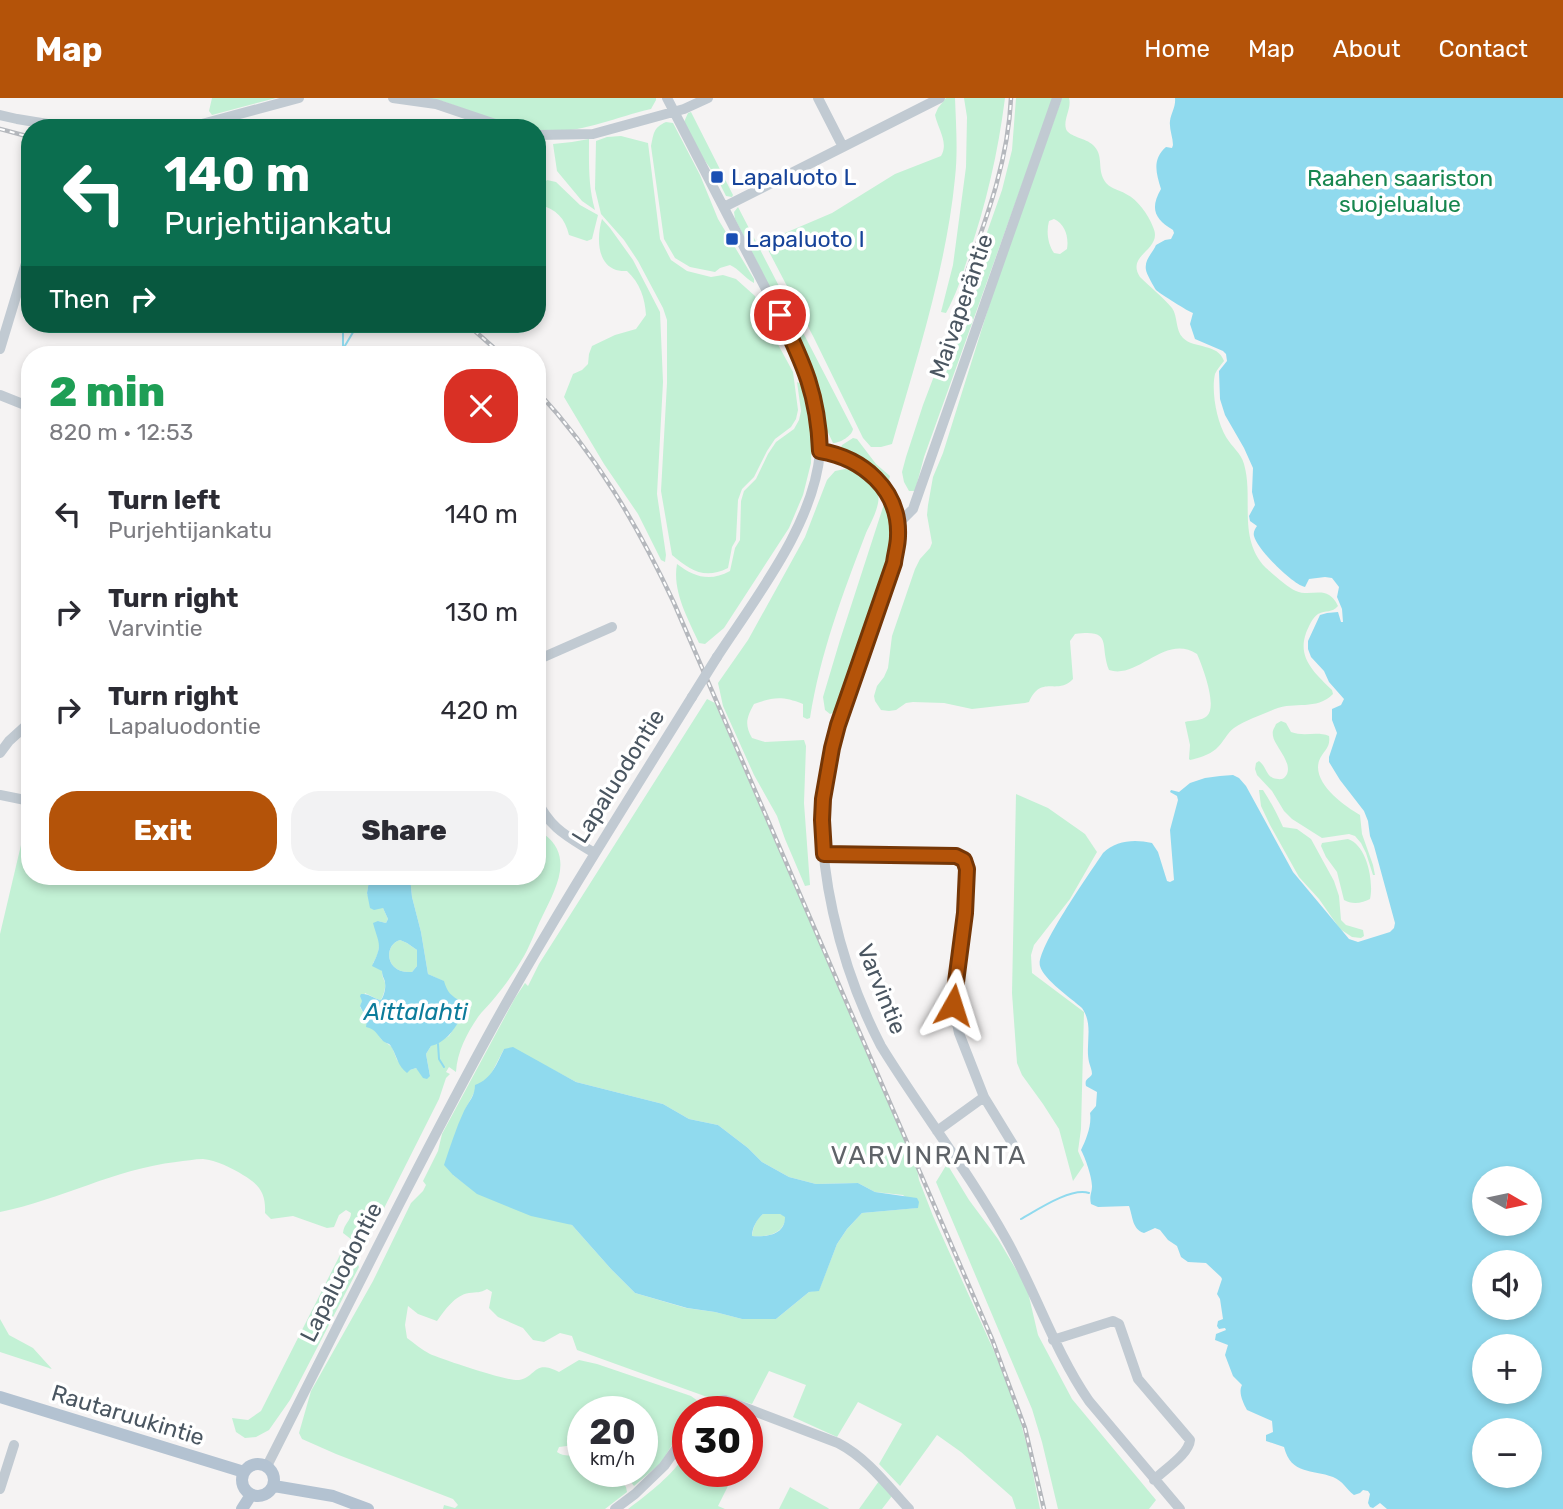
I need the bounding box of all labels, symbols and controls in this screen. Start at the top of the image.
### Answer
text: Map [35,30,103,69]
text: Home [1144,35,1210,63]
text: Map [1248,35,1295,63]
text: About [1333,35,1401,63]
text: Contact [1439,35,1528,63]
text: 140 m [164,145,310,203]
icon: left [49,147,140,238]
place label: Lapaluoto L [731,163,856,191]
park label: Raahen saariston suojelualue [1307,164,1493,218]
marker: Lapaluoto L [709,169,725,185]
text: Purjehtijankatu [164,204,392,242]
place label: Lapaluoto I [746,225,865,253]
street label: Maivaperäntie [923,230,999,382]
marker: Lapaluoto I [724,231,740,247]
icon: right [124,280,162,318]
text: Then [49,284,110,315]
pin [750,285,810,345]
icon: arrive [761,296,799,334]
text: 2 min [49,367,165,417]
button: close [444,369,518,443]
text: 820 m · 12:53 [49,418,193,446]
text: Turn left [108,485,220,516]
icon: left [49,495,87,533]
text: 140 m [445,499,518,530]
text: Purjehtijankatu [108,516,272,544]
text: Turn right [108,583,238,614]
icon: right [49,593,87,631]
text: 130 m [445,597,518,628]
text: Varvintie [108,614,203,642]
text: Turn right [108,681,238,712]
icon: right [49,691,87,729]
text: 420 m [441,695,518,726]
street label: Lapaluodontie [566,704,670,848]
text: Lapaluodontie [108,712,261,740]
button: Exit [49,791,277,871]
button: Share [291,791,518,871]
street label: Varvintie [851,940,913,1038]
position arrow [916,968,990,1042]
water label: Aittalahti [362,998,469,1026]
district label: VARVINRANTA [831,1140,1027,1171]
north arrow [1472,1166,1542,1236]
map controls [1472,1166,1542,1488]
street label: Lapaluodontie [294,1198,388,1346]
button: sound [1472,1250,1542,1320]
button: + [1472,1334,1542,1404]
street label: Rautaruukintie [48,1378,208,1452]
speed limit sign: 30 [672,1396,763,1487]
text: 20 [589,1411,636,1453]
button: − [1472,1418,1542,1488]
text: km/h [590,1448,635,1470]

